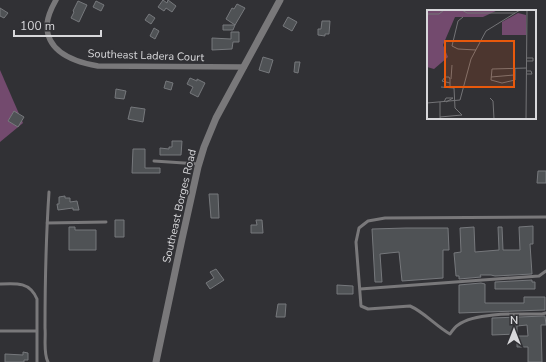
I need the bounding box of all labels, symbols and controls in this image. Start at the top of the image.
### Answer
inset map [427,10,536,119]
scale bar [14,12,101,38]
text: 100 m [20,18,55,34]
street label: Southeast Ladera Court [87,46,205,65]
street label: Southeast Borges Road [159,148,200,264]
north arrow [494,310,534,350]
text: N [510,313,518,328]

